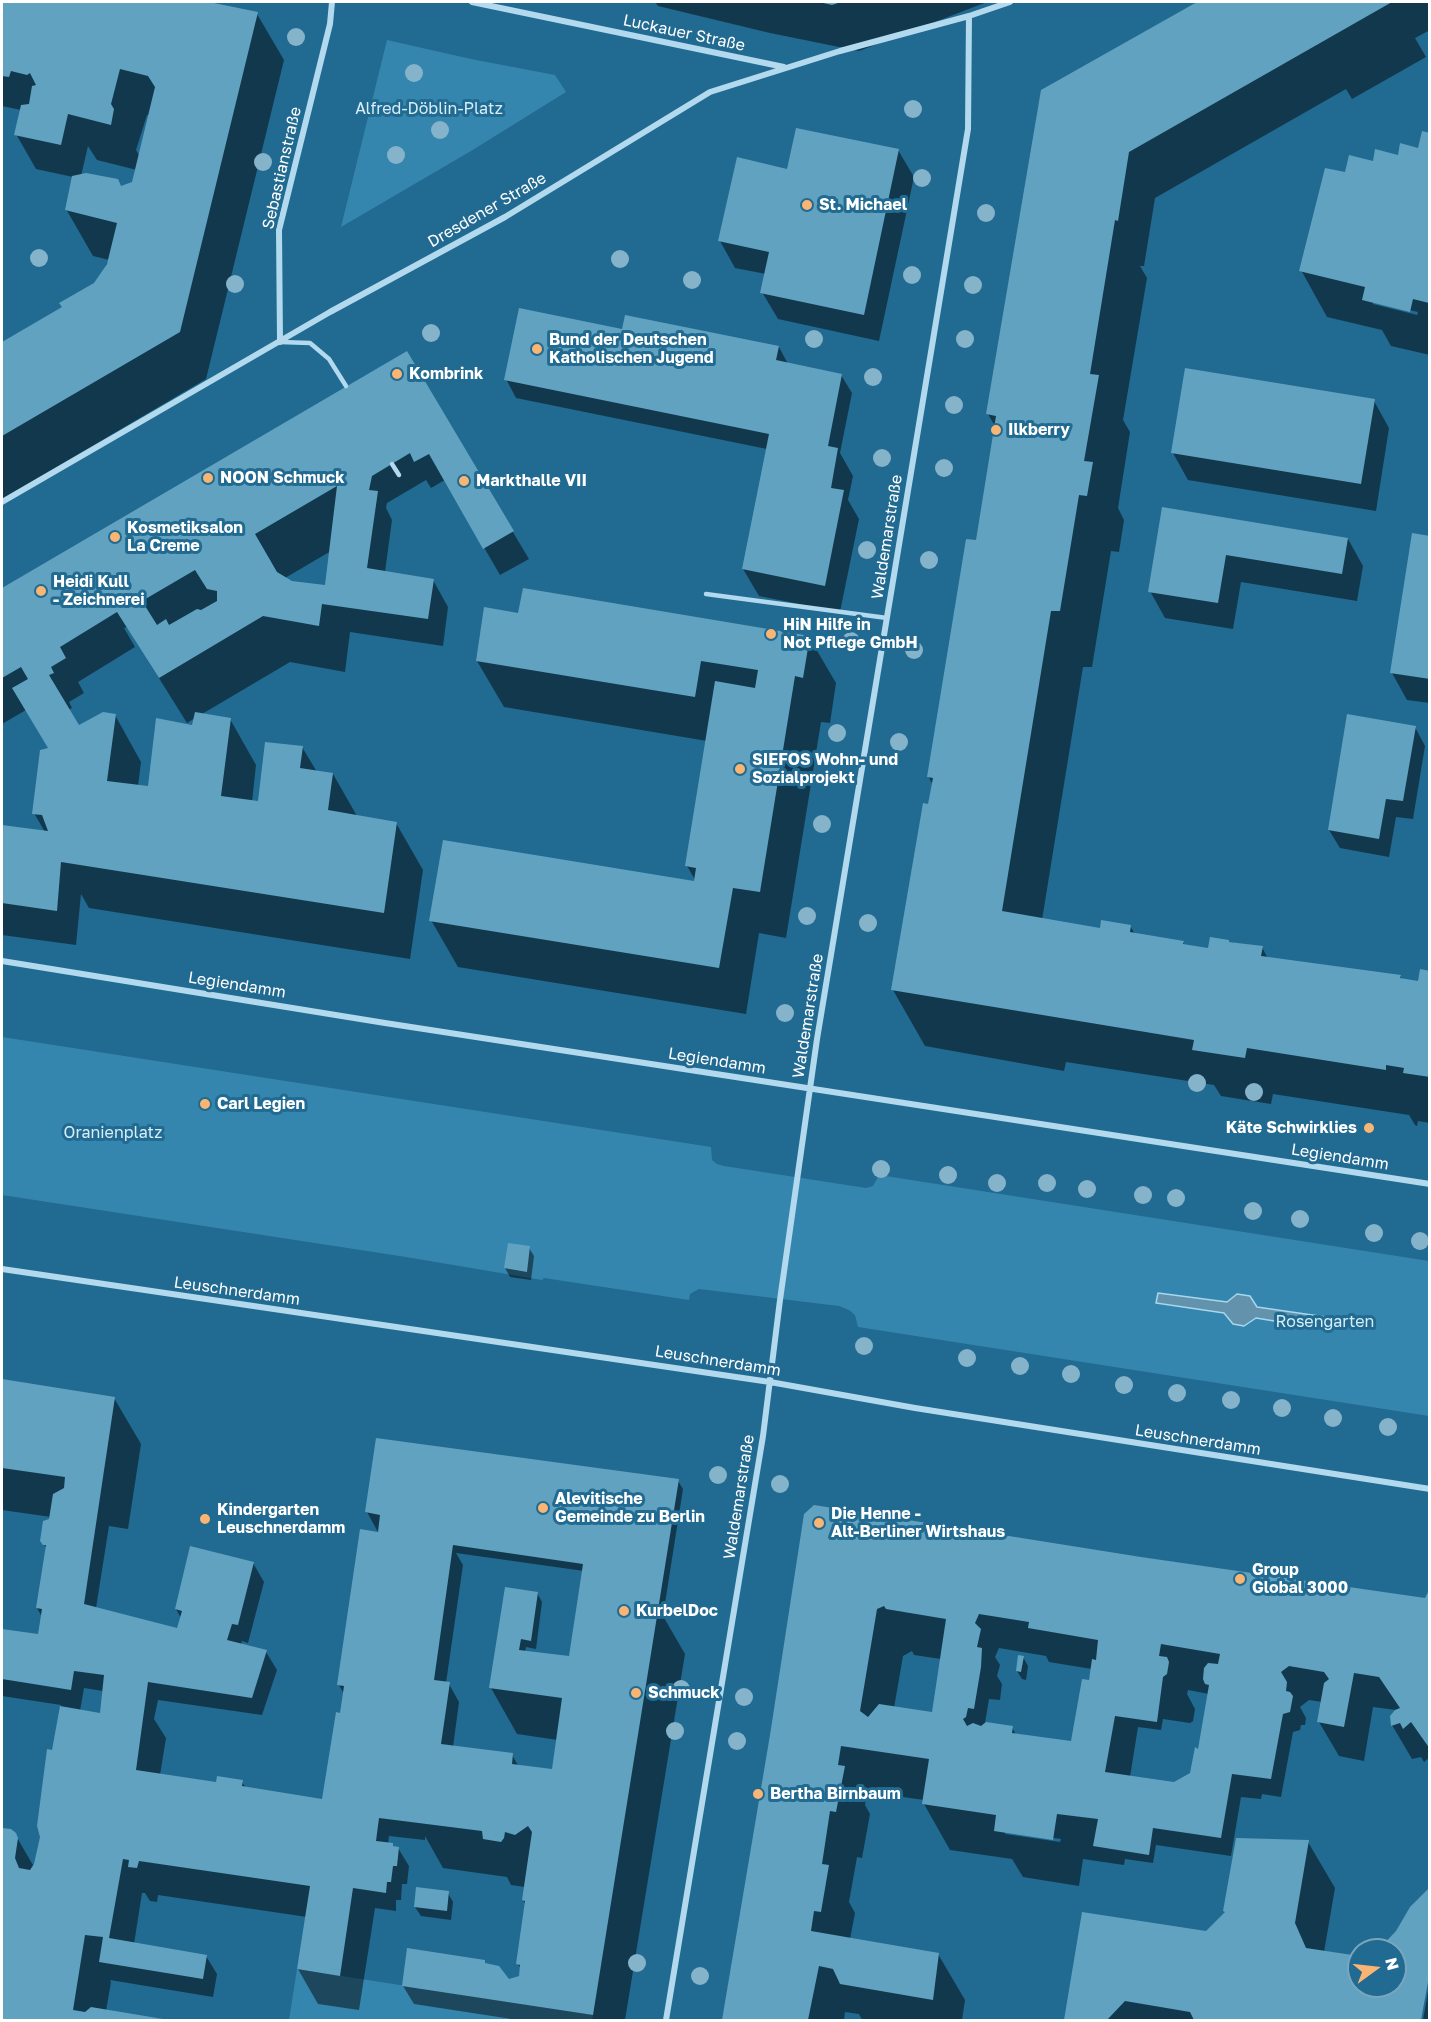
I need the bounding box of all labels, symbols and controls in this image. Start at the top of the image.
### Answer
street label: Luckauer Straße [621,11,747,55]
park label: Alfred-Döblin-Platz [355,99,503,119]
street label: Sebastianstraße [259,105,305,231]
street label: Dresdener Straße [424,168,550,252]
place label: St. Michael [819,195,907,215]
marker: St. Michael [800,198,814,212]
place label: Bund der Deutschen Katholischen Jugend [549,330,714,368]
marker: Bund der Deutschen Katholischen Jugend [530,342,544,356]
place label: Kombrink [409,364,483,384]
marker: Kombrink [390,367,404,381]
place label: Ilkberry [1008,420,1070,440]
marker: Ilkberry [989,423,1003,437]
place label: NOON Schmuck [220,468,345,488]
marker: NOON Schmuck [201,471,215,485]
place label: Markthalle VII [476,471,587,491]
street label: Waldemarstraße [868,473,906,601]
marker: Markthalle VII [457,474,471,488]
place label: Kosmetiksalon La Creme [127,518,243,556]
marker: Kosmetiksalon La Creme [108,530,122,544]
place label: Heidi Kull - Zeichnerei [53,572,145,610]
marker: Heidi Kull - Zeichnerei [34,584,48,598]
place label: HiN Hilfe in Not Pflege GmbH [783,615,918,653]
marker: HiN Hilfe in Not Pflege GmbH [764,627,778,641]
place label: SIEFOS Wohn- und Sozialprojekt [752,750,898,788]
marker: SIEFOS Wohn- und Sozialprojekt [733,762,747,776]
street label: Waldemarstraße [789,952,827,1080]
street label: Legiendamm [187,968,287,1002]
street label: Legiendamm [667,1044,767,1078]
place label: Carl Legien [217,1094,305,1114]
marker: Carl Legien [198,1097,212,1111]
place label: Käte Schwirklies [1226,1118,1357,1138]
marker: Käte Schwirklies [1362,1121,1376,1135]
park label: Oranienplatz [64,1123,162,1143]
street label: Legiendamm [1290,1140,1390,1174]
street label: Leuschnerdamm [173,1273,301,1309]
park label: Rosengarten [1276,1312,1374,1332]
street label: Leuschnerdamm [654,1342,782,1380]
street label: Leuschnerdamm [1134,1421,1262,1459]
street label: Waldemarstraße [720,1433,758,1561]
place label: Alevitische Gemeinde zu Berlin [555,1489,705,1527]
place label: Kindergarten Leuschnerdamm [217,1500,345,1538]
marker: Alevitische Gemeinde zu Berlin [536,1501,550,1515]
place label: Die Henne - Alt-Berliner Wirtshaus [831,1504,1005,1542]
marker: Kindergarten Leuschnerdamm [198,1512,212,1526]
marker: Die Henne - Alt-Berliner Wirtshaus [812,1516,826,1530]
place label: Group Global 3000 [1252,1560,1348,1598]
marker: Group Global 3000 [1233,1572,1247,1586]
place label: KurbelDoc [636,1601,718,1621]
marker: KurbelDoc [617,1604,631,1618]
place label: Schmuck [648,1683,720,1703]
marker: Schmuck [629,1686,643,1700]
place label: Bertha Birnbaum [770,1784,901,1804]
marker: Bertha Birnbaum [751,1787,765,1801]
north arrow [1347,1938,1407,1998]
text: N [1381,1955,1404,1972]

